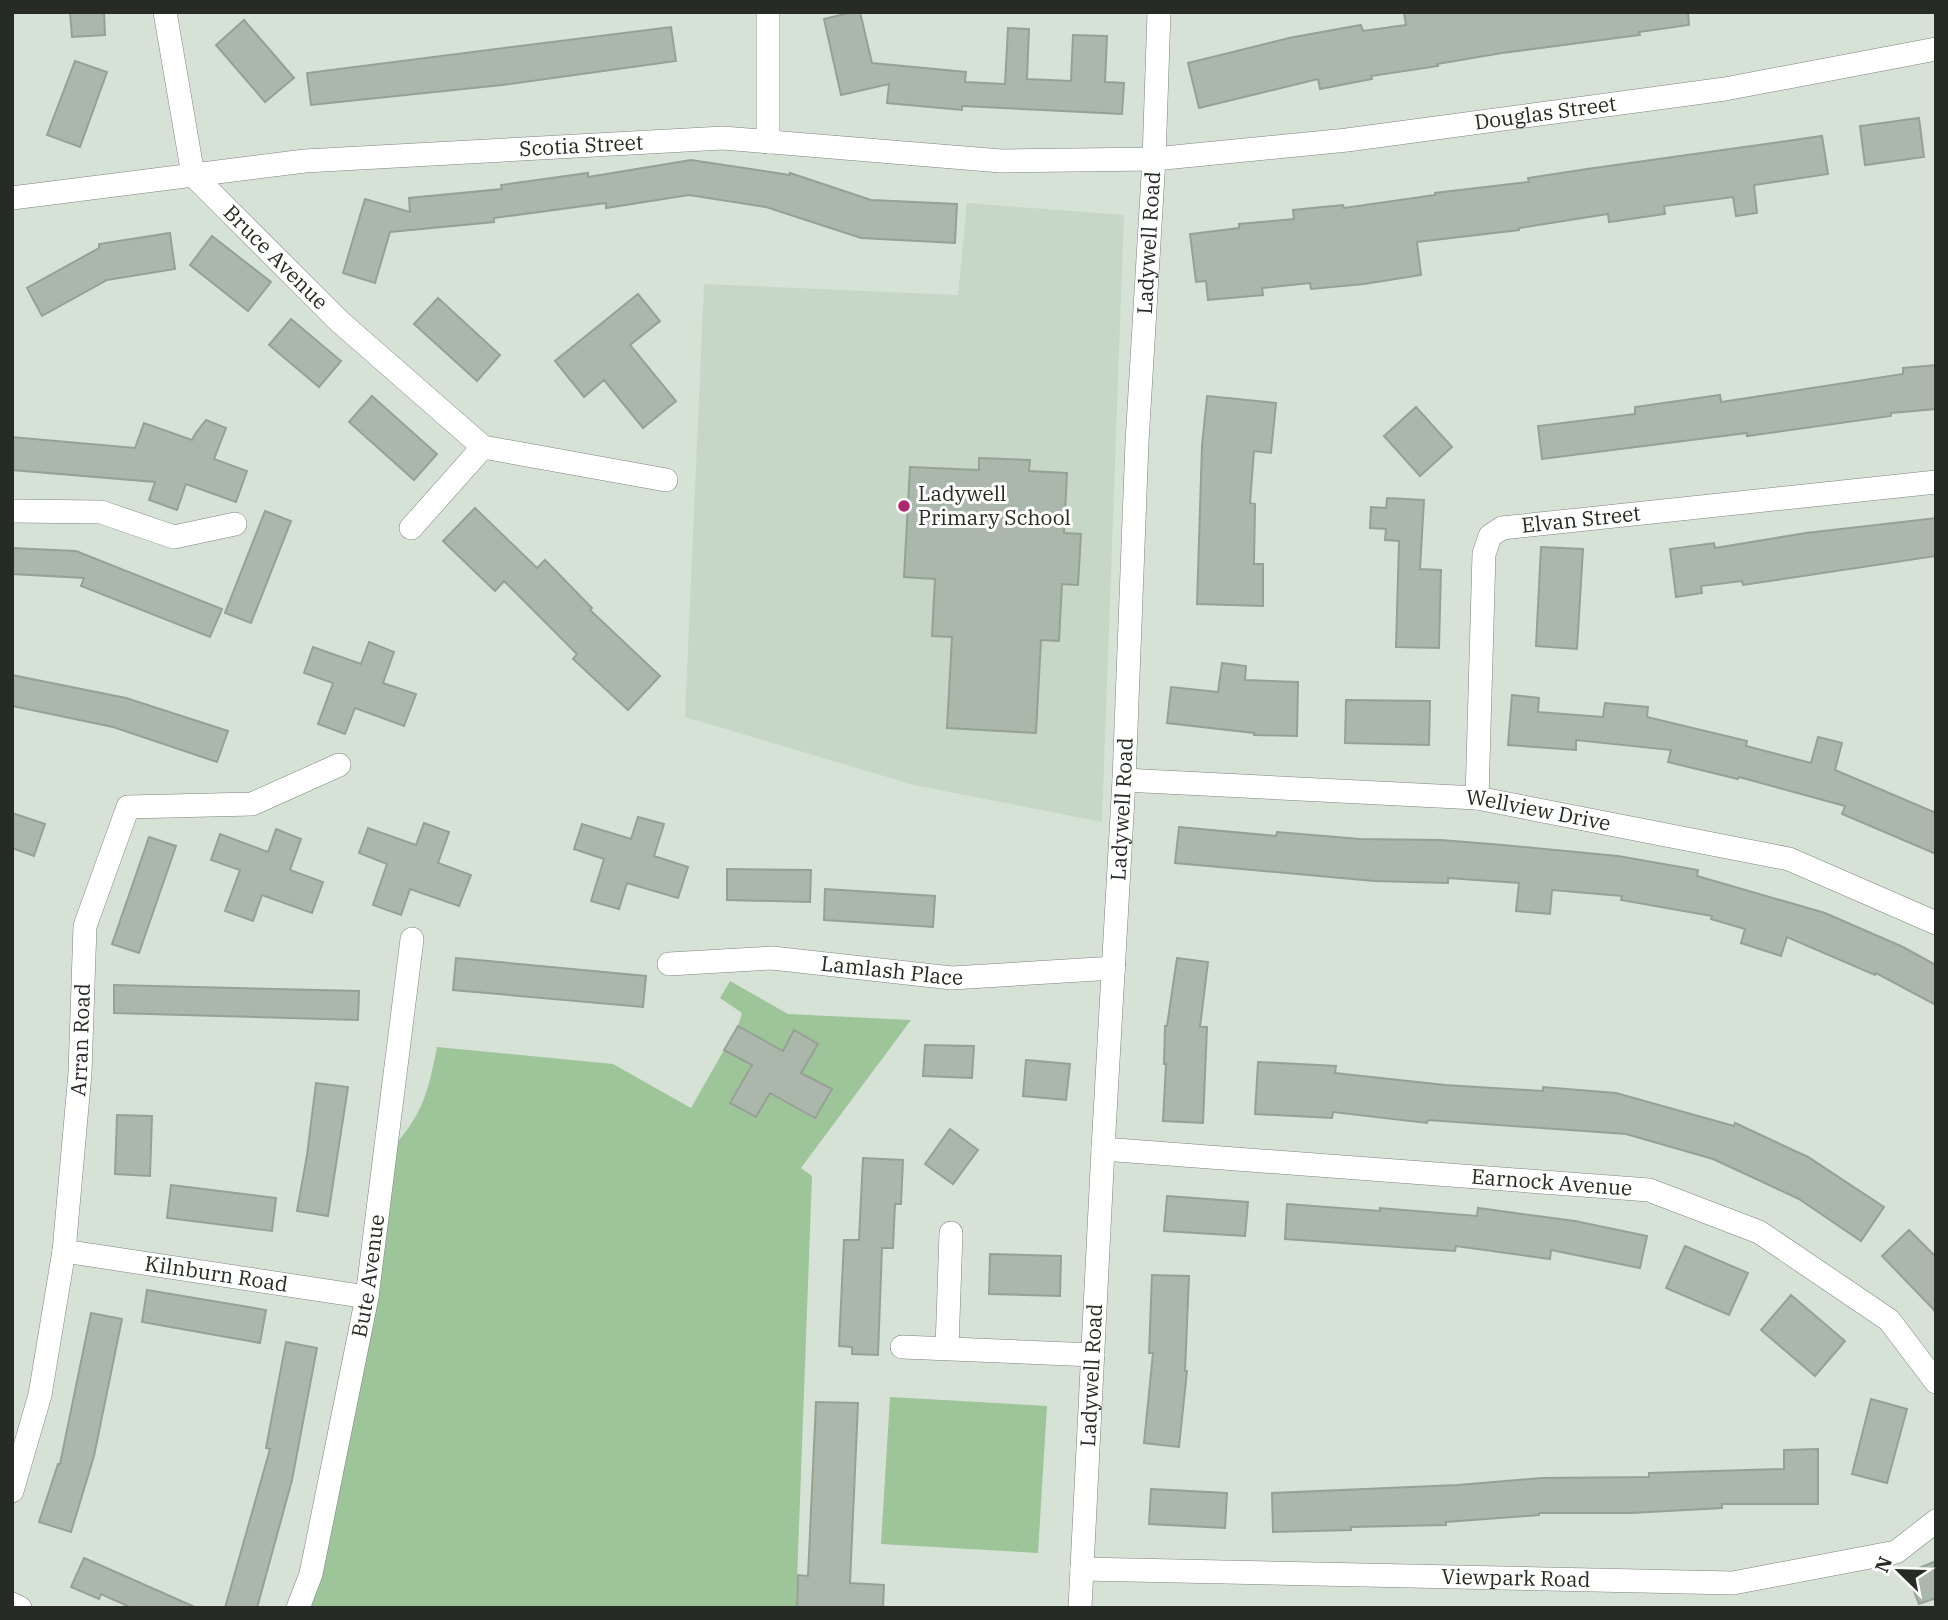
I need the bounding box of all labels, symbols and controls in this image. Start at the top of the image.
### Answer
street label: Douglas Street [1472,89,1618,136]
street label: Scotia Street [518,127,644,162]
street label: Ladywell Road [1130,170,1166,315]
street label: Bruce Avenue [218,198,335,315]
place label: Ladywell Primary School [918,479,1071,531]
marker: Ladywell Primary School [896,498,912,514]
street label: Elvan Street [1520,498,1642,539]
street label: Ladywell Road [1103,737,1139,881]
street label: Wellview Drive [1466,782,1613,837]
street label: Lamlash Place [820,949,964,991]
street label: Arran Road [63,983,96,1097]
street label: Earnock Avenue [1470,1162,1633,1202]
street label: Bute Avenue [344,1213,390,1340]
street label: Kilnburn Road [143,1248,290,1298]
street label: Ladywell Road [1073,1303,1108,1448]
north arrow [1864,1536,1934,1606]
text: N [1869,1553,1897,1576]
street label: Viewpark Road [1441,1562,1591,1593]

